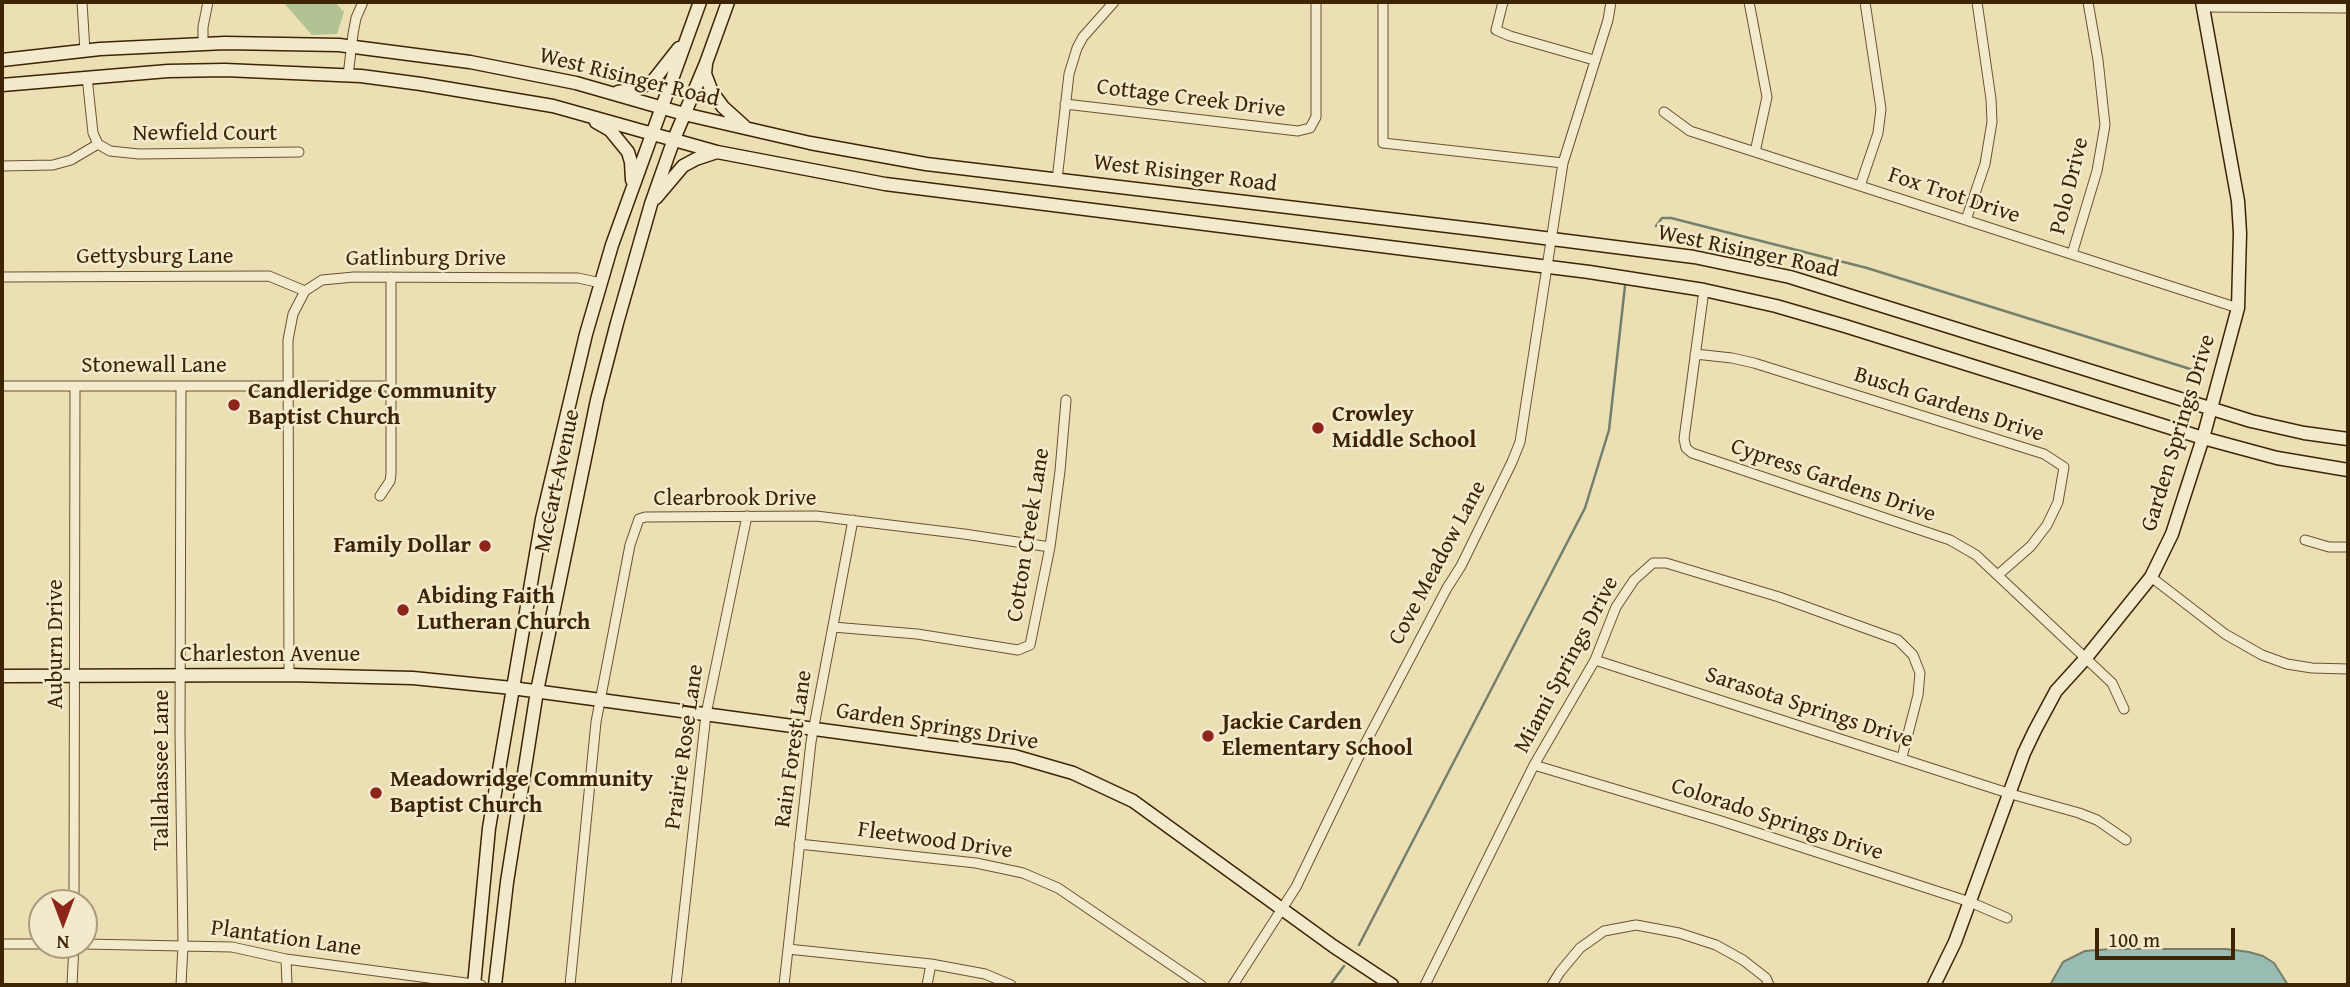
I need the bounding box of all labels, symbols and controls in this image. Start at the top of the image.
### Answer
street label: West Risinger Road [536,42,722,114]
street label: Cottage Creek Drive [1095,74,1287,124]
street label: Newfield Court [133,120,277,148]
street label: Polo Drive [2045,135,2095,237]
street label: West Risinger Road [1092,149,1278,199]
street label: Fox Trot Drive [1885,162,2023,230]
street label: West Risinger Road [1655,219,1841,285]
street label: Gettysburg Lane [76,243,234,271]
street label: Gatlinburg Drive [346,245,506,273]
street label: Garden Springs Drive [2136,331,2222,535]
street label: Stonewall Lane [81,352,227,380]
street label: Busch Gardens Drive [1851,361,2047,449]
place label: Candleridge Community Baptist Church [248,378,496,432]
marker: Candleridge Community Baptist Church [226,397,242,413]
place label: Crowley Middle School [1332,401,1476,455]
street label: McCart Avenue [529,407,587,555]
marker: Crowley Middle School [1310,420,1326,436]
street label: Cypress Gardens Drive [1727,433,1939,529]
street label: Cotton Creek Lane [1002,446,1056,624]
street label: Cove Meadow Lane [1383,476,1493,650]
street label: Clearbrook Drive [654,485,816,513]
place label: Family Dollar [334,532,471,560]
marker: Family Dollar [477,538,493,554]
street label: Miami Springs Drive [1509,572,1625,758]
street label: Auburn Drive [42,579,70,709]
place label: Abiding Faith Lutheran Church [417,583,590,637]
marker: Abiding Faith Lutheran Church [395,602,411,618]
street label: Charleston Avenue [180,641,360,669]
street label: Sarasota Springs Drive [1702,661,1916,755]
street label: Prairie Rose Lane [660,663,710,831]
street label: Rain Forest Lane [769,669,819,829]
street label: Tallahassee Lane [148,689,176,851]
street label: Garden Springs Drive [834,697,1040,757]
place label: Jackie Carden Elementary School [1222,709,1413,763]
marker: Jackie Carden Elementary School [1200,728,1216,744]
place label: Meadowridge Community Baptist Church [390,766,653,820]
street label: Colorado Springs Drive [1667,773,1887,867]
marker: Meadowridge Community Baptist Church [368,785,384,801]
street label: Fleetwood Drive [856,816,1014,866]
north arrow [28,889,98,959]
scale bar [2098,914,2238,958]
street label: Plantation Lane [209,915,363,963]
text: 100 m [2108,924,2160,955]
text: N [57,929,69,957]

